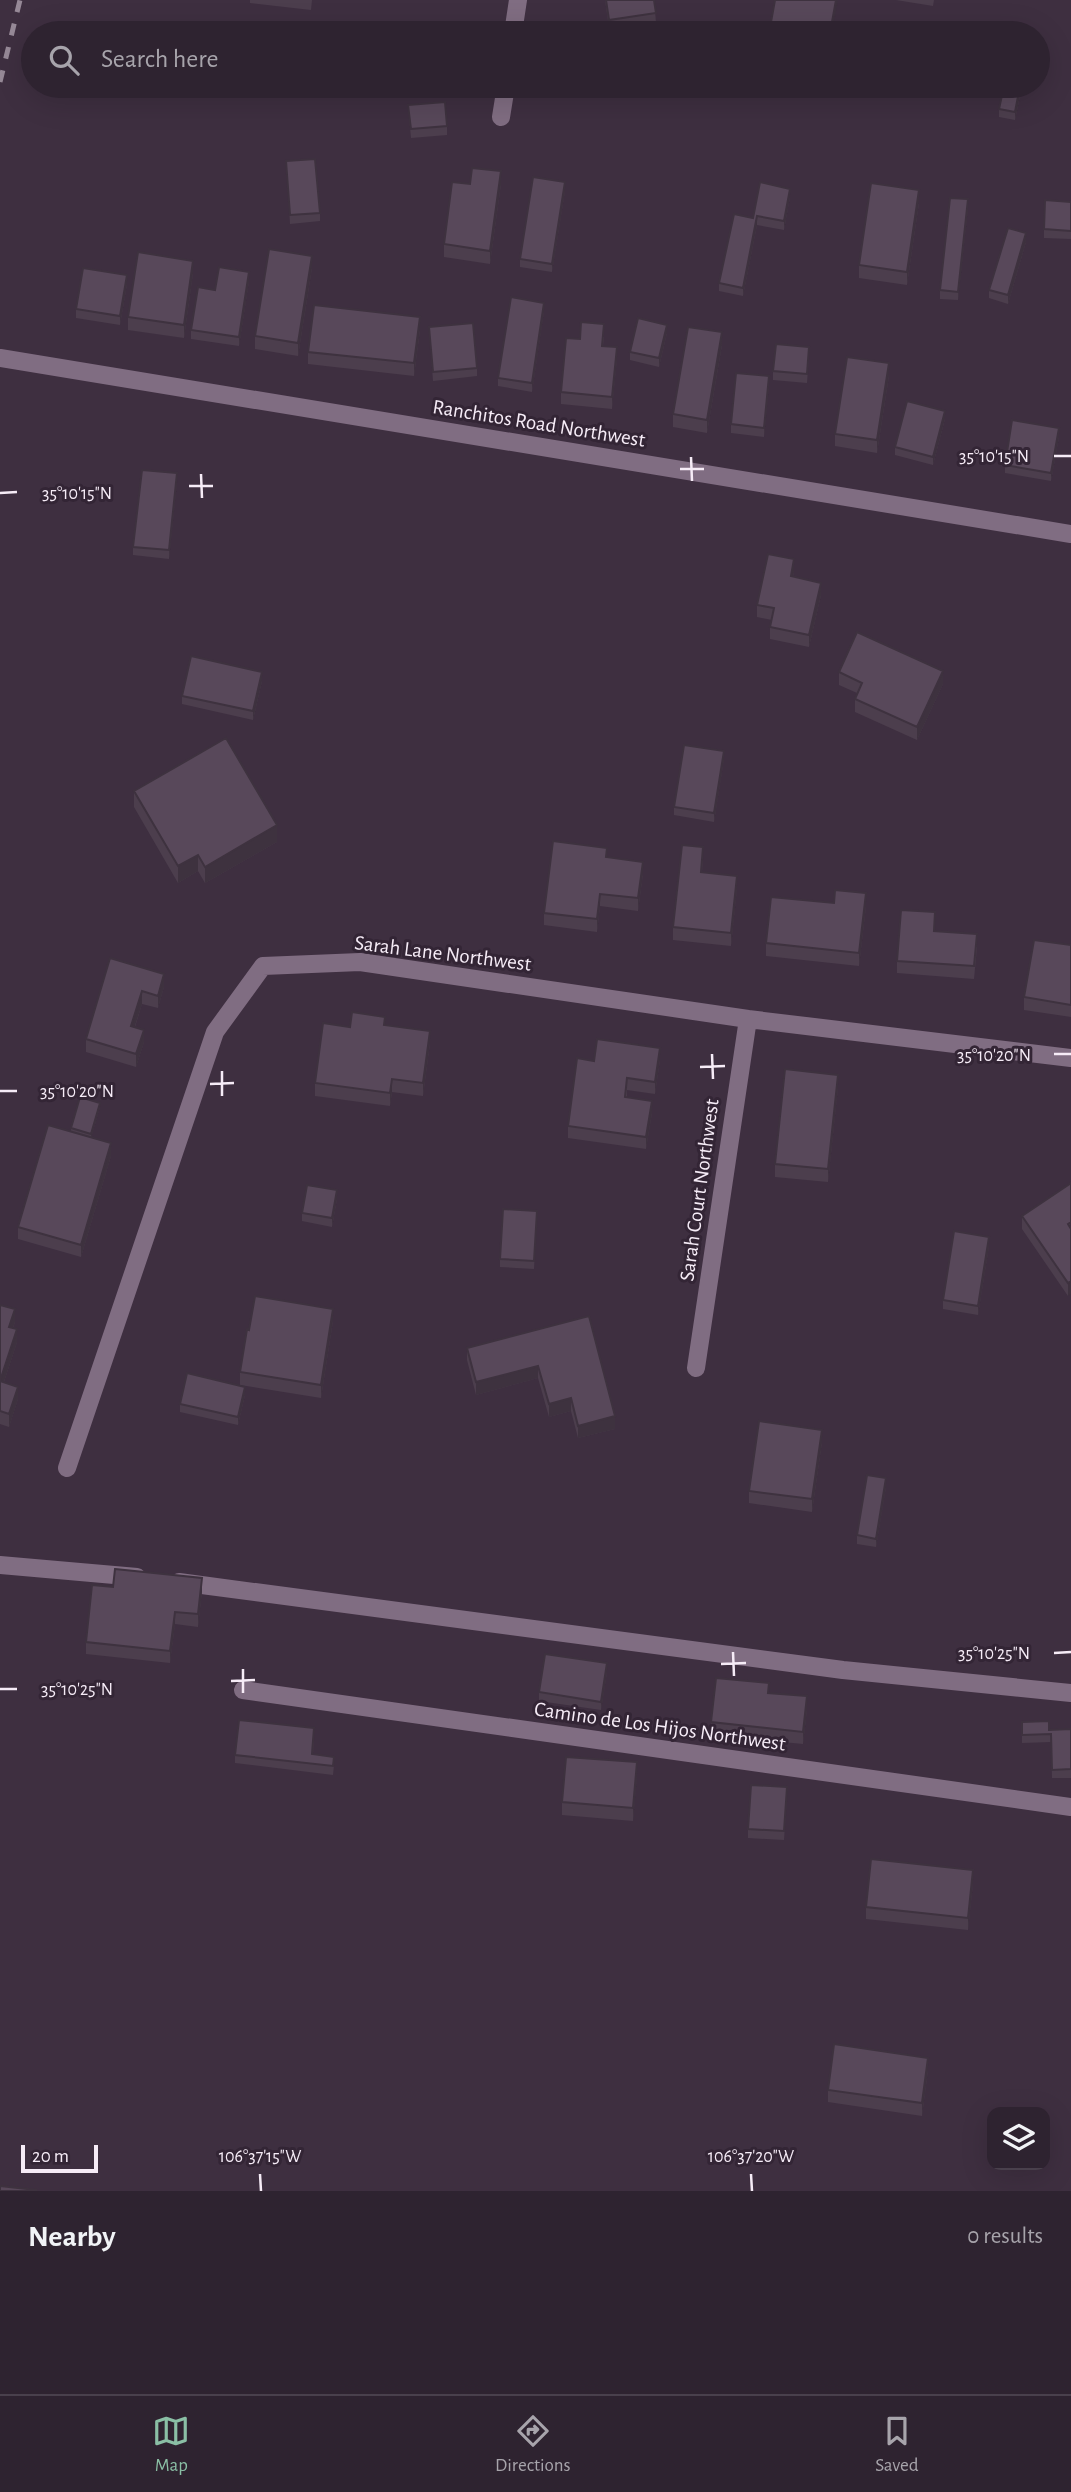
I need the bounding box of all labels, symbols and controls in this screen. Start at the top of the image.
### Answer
search box [21,21,1050,98]
icon: search [45,41,83,79]
text: Search here [101,46,219,72]
street label: Ranchitos Road Northwest [431,396,647,451]
text: 35°10'15"N [959,448,1029,466]
text: 35°10'15"N [42,485,112,503]
street label: Sarah Lane Northwest [353,932,533,975]
text: 35°10'20"N [957,1047,1031,1065]
text: 35°10'20"N [40,1083,114,1101]
street label: Sarah Court Northwest [676,1097,723,1283]
text: 35°10'25"N [958,1645,1030,1663]
text: 35°10'25"N [41,1681,113,1699]
street label: Camino de Los Hijos Northwest [533,1698,787,1755]
map controls [987,2107,1050,2170]
button: layers [987,2107,1050,2170]
scale bar [21,2142,98,2174]
text: 20 m [32,2147,69,2166]
text: 106°37'15"W [219,2148,301,2166]
text: 106°37'20"W [708,2148,794,2166]
text: Nearby [28,2222,116,2252]
text: 0 results [967,2225,1043,2248]
tab: Map [152,2412,190,2477]
tab: Directions [495,2412,571,2477]
tab: Saved [875,2412,919,2477]

